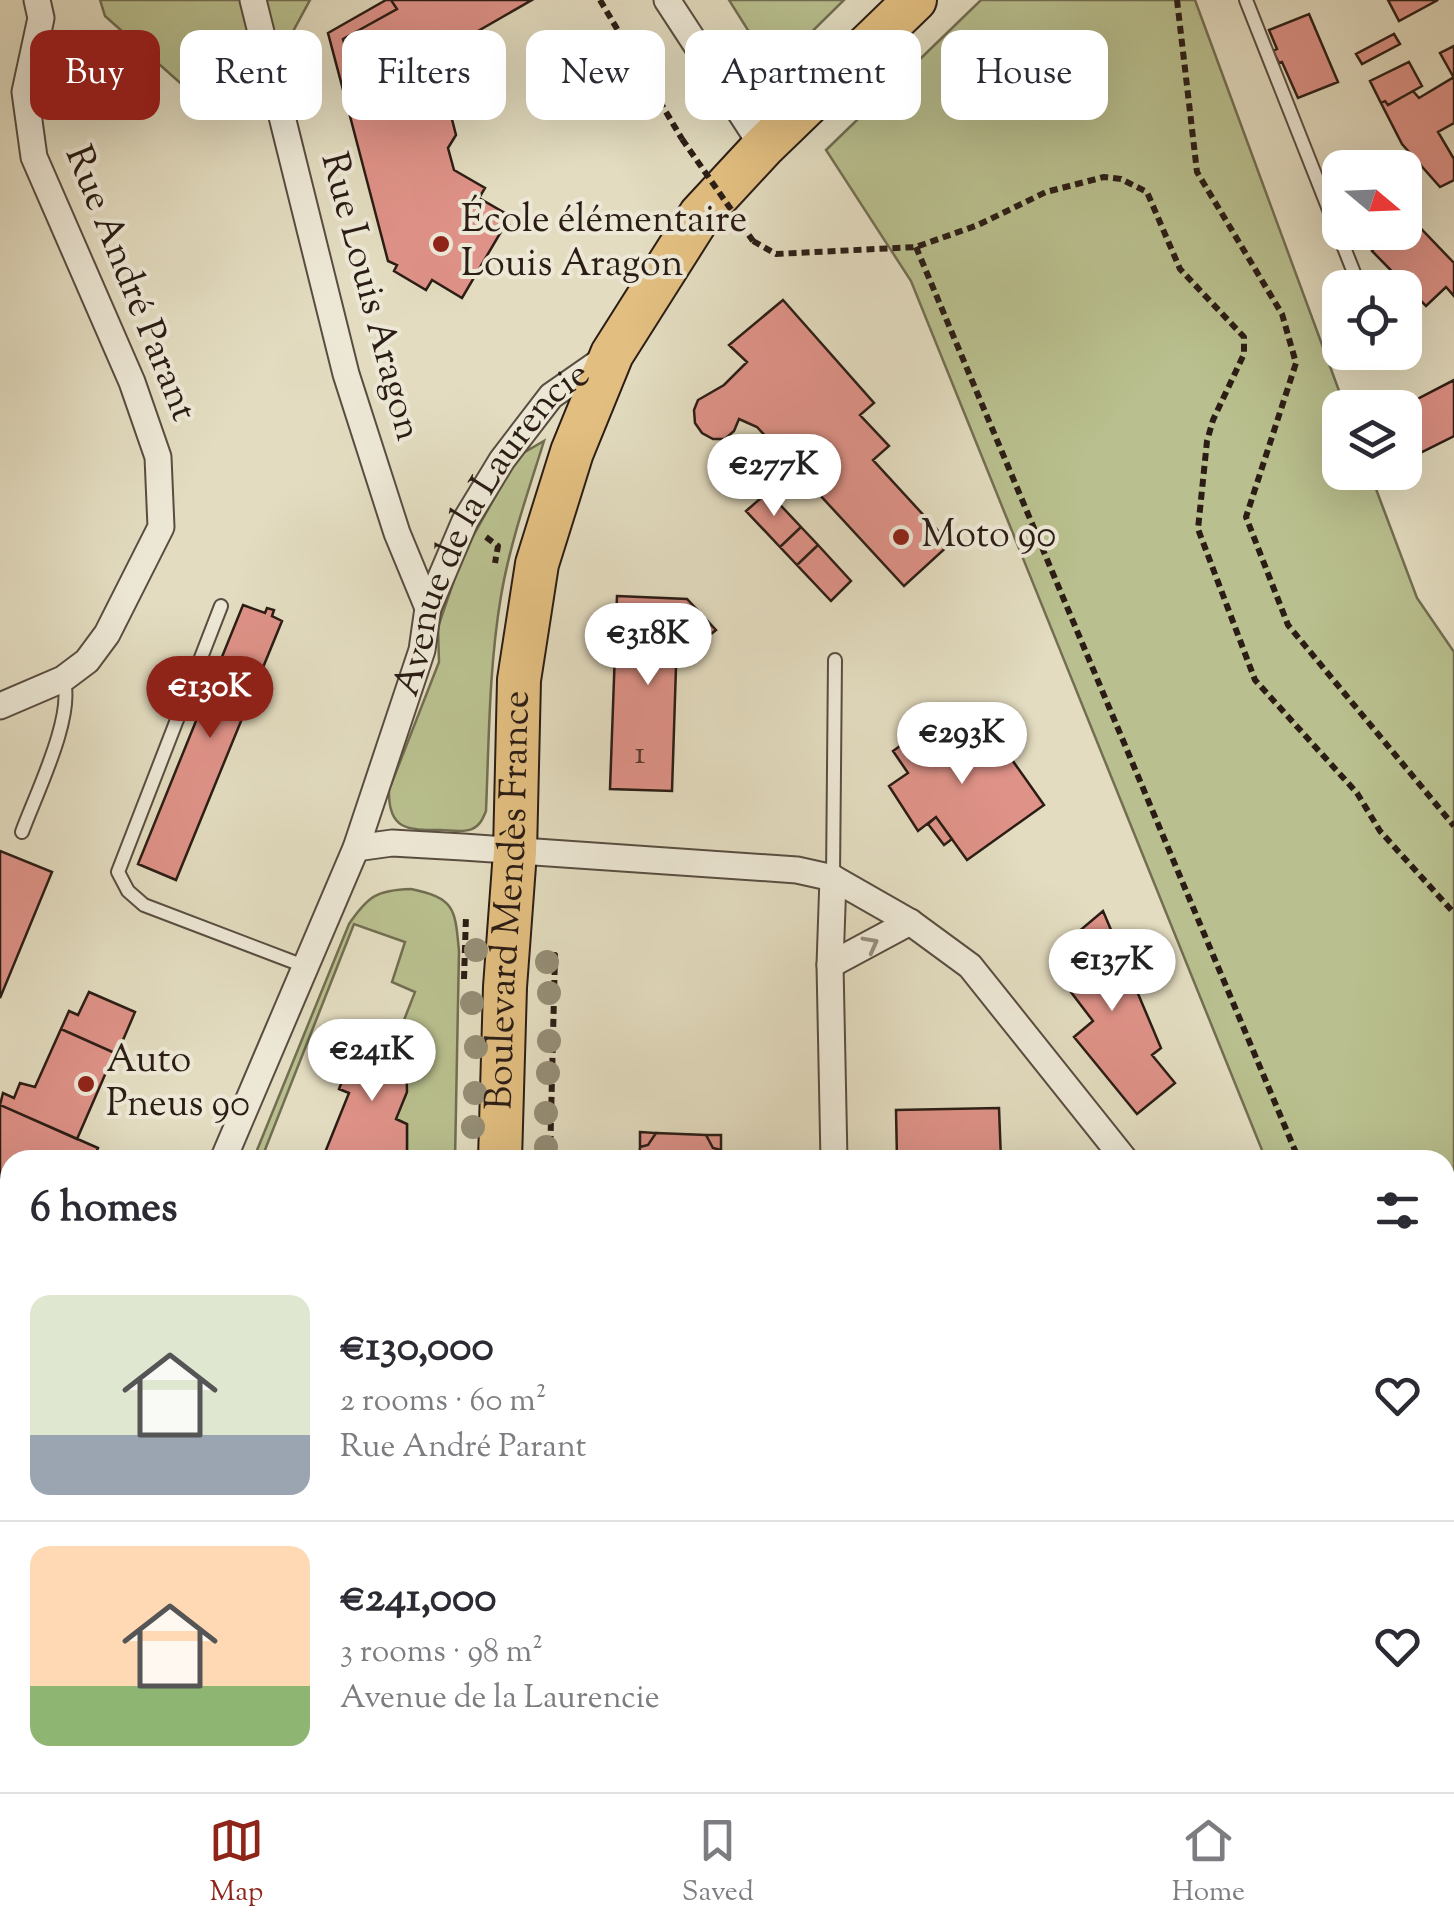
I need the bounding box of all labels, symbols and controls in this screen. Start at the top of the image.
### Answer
chip: Buy [30,30,160,120]
chip: Rent [180,30,322,120]
chip: Filters [342,30,506,120]
chip: New [526,30,665,120]
chip: Apartment [685,30,921,120]
chip: House [941,30,1108,120]
street label: Rue André Parant [49,138,209,430]
street label: Rue Louis Aragon [305,147,433,447]
north arrow [1322,150,1422,250]
map controls [1322,150,1422,490]
place label: École élémentaire Louis Aragon [461,194,747,293]
marker: École élémentaire Louis Aragon [430,233,452,255]
button: locate [1322,270,1422,370]
street label: Avenue de la Laurencie [381,349,602,704]
button: layers [1322,390,1422,490]
pin: €277K [704,434,844,519]
text: €277K [729,443,819,489]
place label: Moto 90 [921,510,1056,564]
marker: Moto 90 [890,526,912,548]
pin: €318K [578,603,718,688]
text: €318K [607,612,689,658]
pin: €130K [140,656,280,741]
text: €130K [168,665,252,711]
street label: Boulevard Mendès France [474,690,546,1111]
pin: €293K [892,702,1032,787]
text: €293K [919,711,1005,757]
house number: 1 [635,732,646,778]
pin: €137K [1042,929,1182,1014]
one-way arrow [860,936,878,956]
text: €137K [1071,938,1153,984]
pin: €241K [302,1019,442,1104]
text: €241K [330,1028,414,1074]
place label: Auto Pneus 90 [106,1035,250,1133]
marker: Auto Pneus 90 [75,1073,97,1095]
text: 6 homes [30,1180,177,1240]
icon: filters [1370,1183,1425,1238]
text: €130,000 [340,1319,494,1379]
icon: home [110,1335,230,1455]
icon: heart [1370,1368,1425,1423]
text: 2 rooms · 60 m² [340,1379,546,1425]
text: Rue André Parant [340,1425,586,1471]
text: €241,000 [340,1570,496,1630]
icon: home [110,1586,230,1706]
icon: heart [1370,1619,1425,1674]
text: 3 rooms · 98 m² [340,1630,543,1676]
text: Avenue de la Laurencie [340,1676,660,1722]
tab: Map [209,1813,264,1913]
tab: Saved [682,1813,754,1913]
tab: Home [1172,1813,1245,1913]

